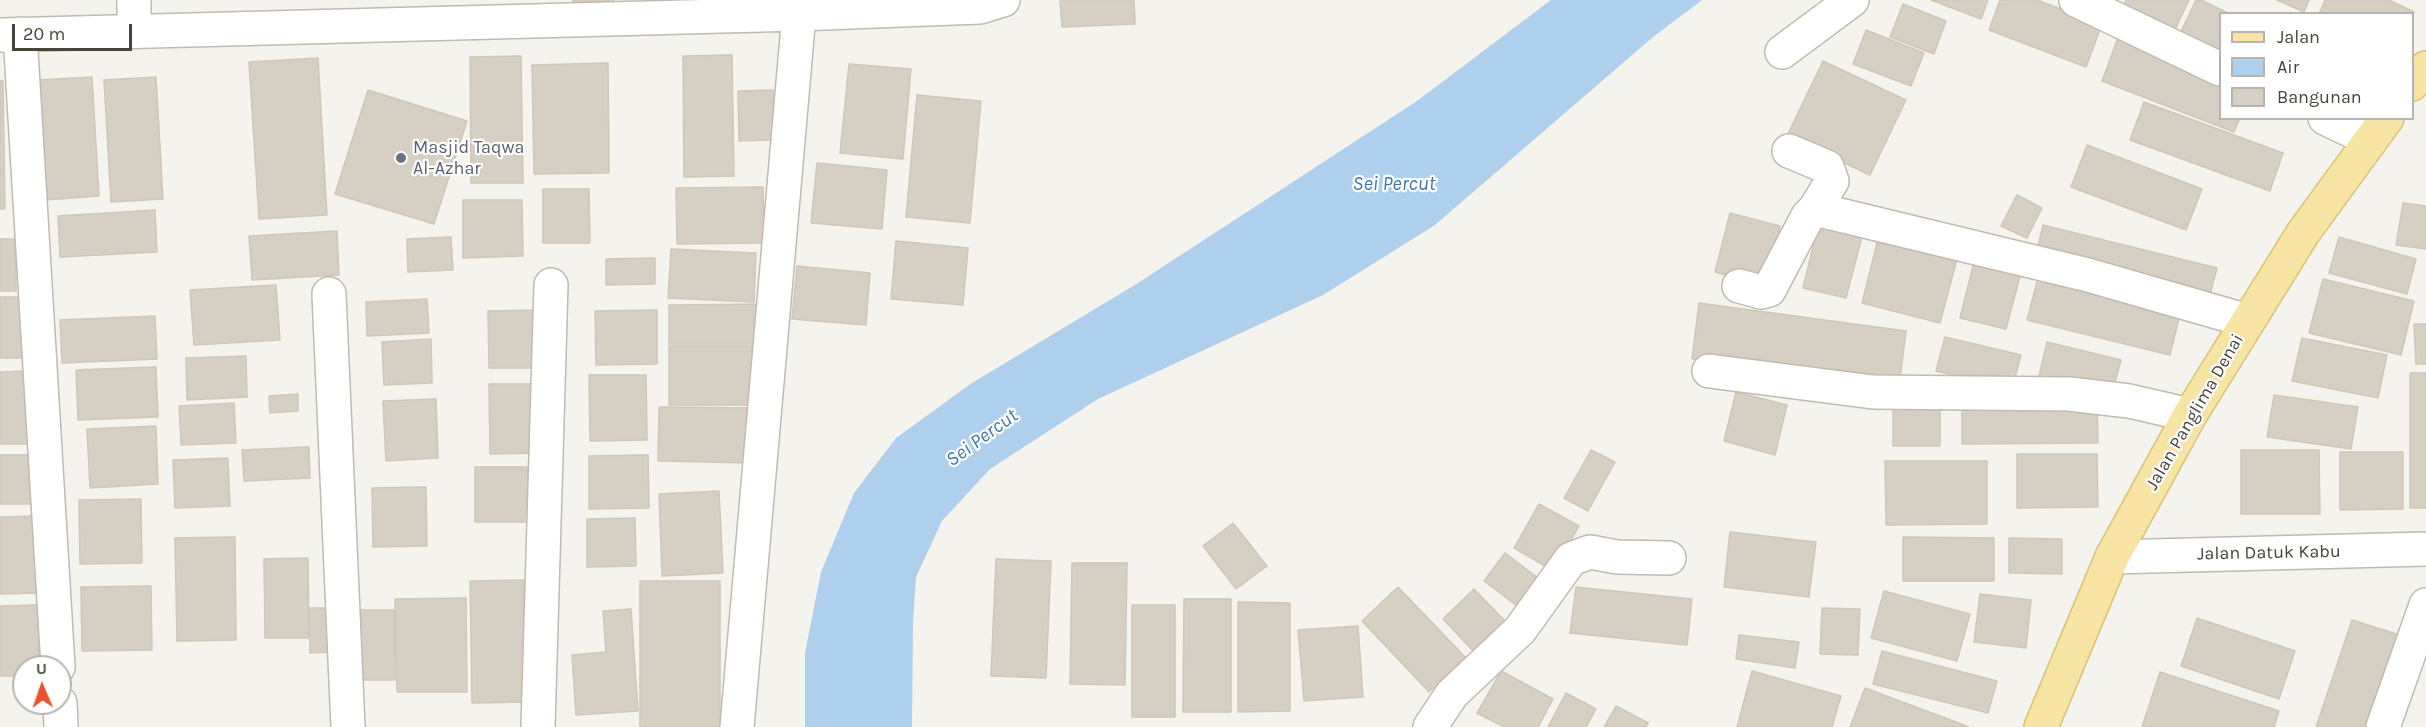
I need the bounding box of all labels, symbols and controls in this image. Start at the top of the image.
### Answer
scale bar [15,12,135,50]
legend [2219,12,2414,120]
text: 20 m [23,23,65,45]
text: Jalan [2277,26,2320,48]
text: Air [2277,56,2299,78]
text: Bangunan [2277,86,2362,108]
place label: Masjid Taqwa Al-Azhar [413,137,524,180]
marker: Masjid Taqwa Al-Azhar [394,151,408,165]
water label: Sei Percut [1353,172,1435,196]
street label: Jalan Panglima Denai [2141,330,2249,494]
water label: Sei Percut [941,404,1023,472]
street label: Jalan Datuk Kabu [2197,541,2341,565]
north arrow [12,655,72,715]
text: U [36,659,47,678]

